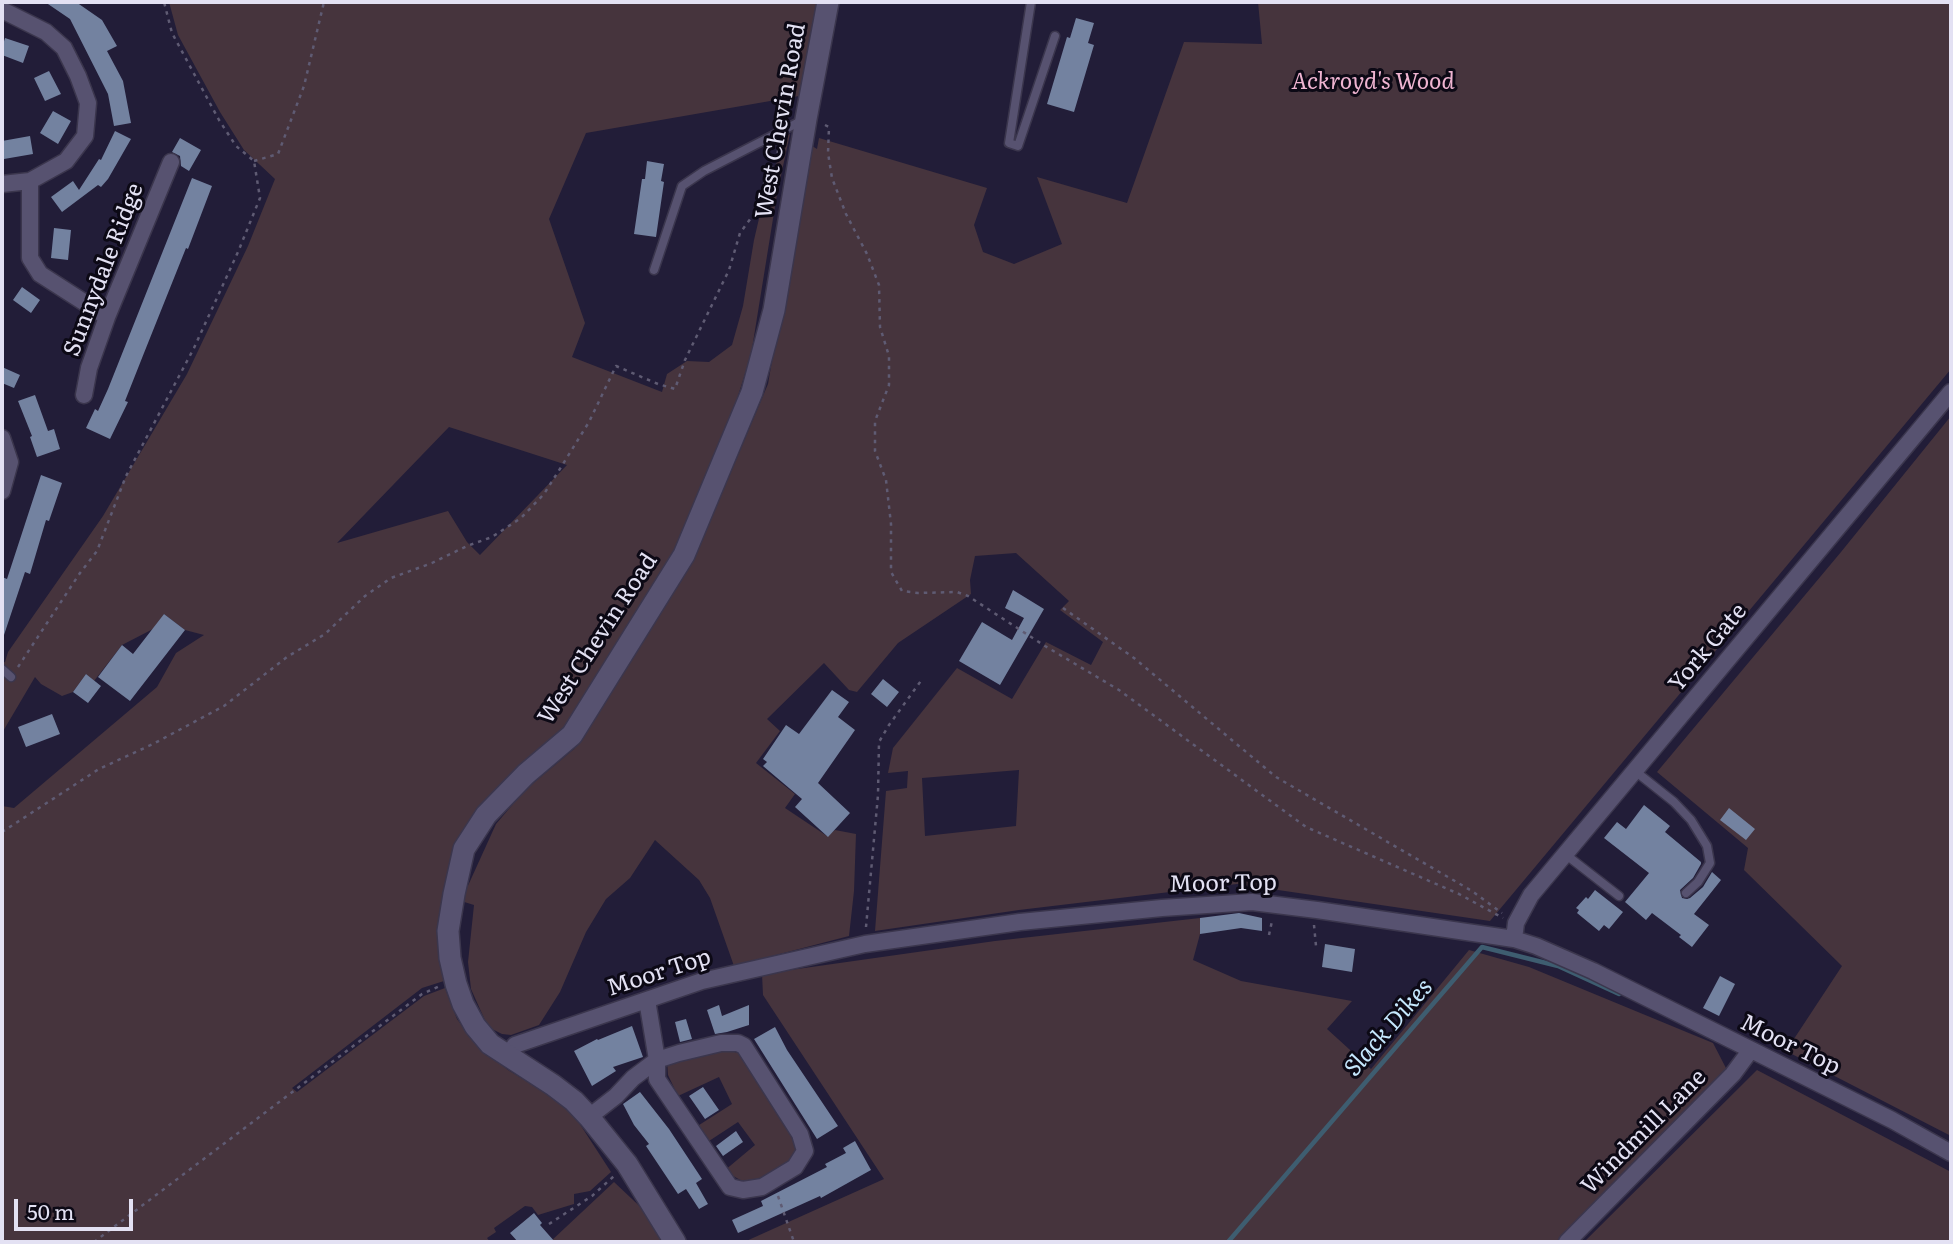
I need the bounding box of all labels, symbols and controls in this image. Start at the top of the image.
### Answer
street label: West Chevin Road [750,21,812,221]
park label: Ackroyd's Wood [1291,68,1455,96]
street label: Sunnydale Ridge [58,180,150,360]
street label: West Chevin Road [532,548,664,730]
street label: York Gate [1663,598,1753,698]
street label: Moor Top [1169,869,1277,899]
street label: Moor Top [604,943,714,1003]
water label: Slack Dikes [1339,973,1439,1083]
street label: Moor Top [1736,1009,1844,1081]
street label: Windmill Lane [1576,1064,1712,1200]
scale bar [18,1184,136,1228]
text: 50 m [27,1195,74,1226]

